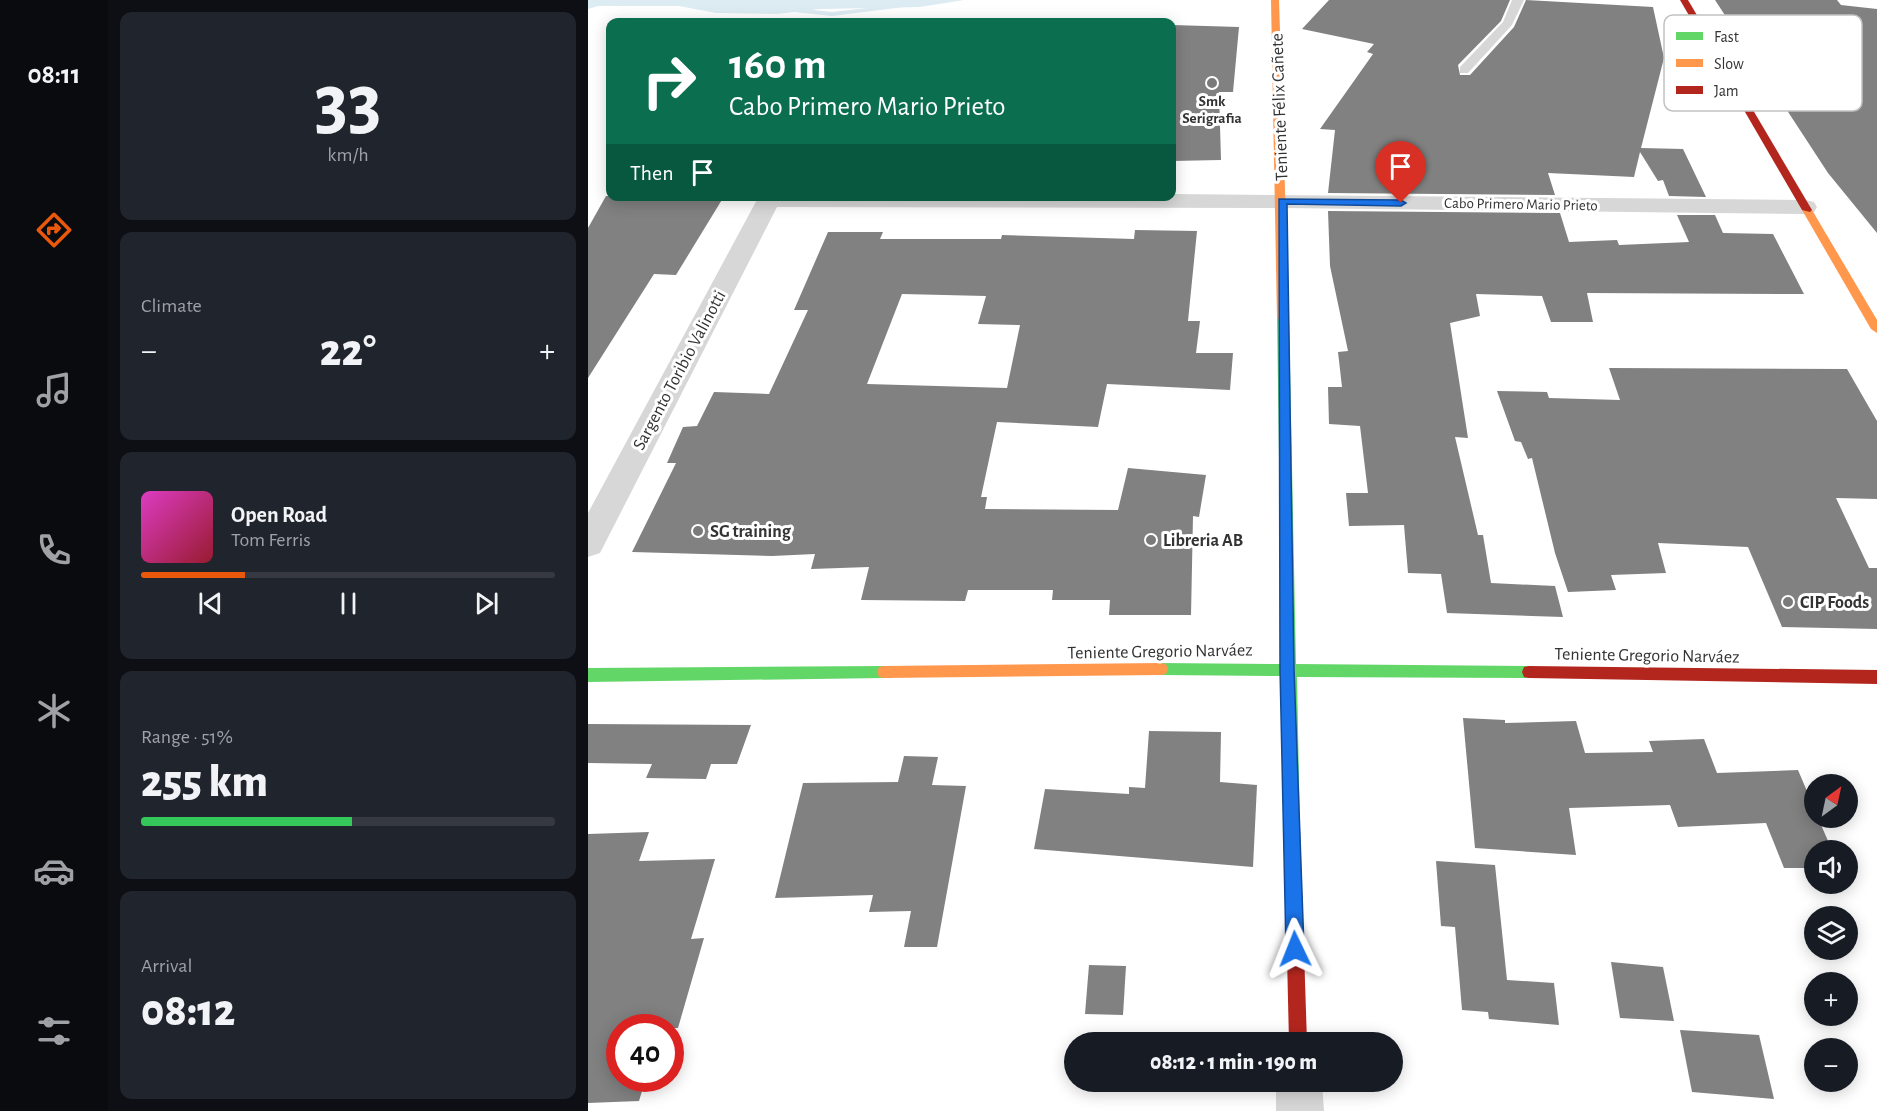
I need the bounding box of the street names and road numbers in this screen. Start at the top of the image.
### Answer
street label: Teniente Félix Cañete [1268,33,1292,181]
street label: Cabo Primero Mario Prieto [1444,196,1598,213]
street label: Sargento Toribio Valinotti [630,288,730,453]
street label: Teniente Gregorio Narváez [1067,641,1253,663]
street label: Teniente Gregorio Narváez [1554,645,1740,667]

